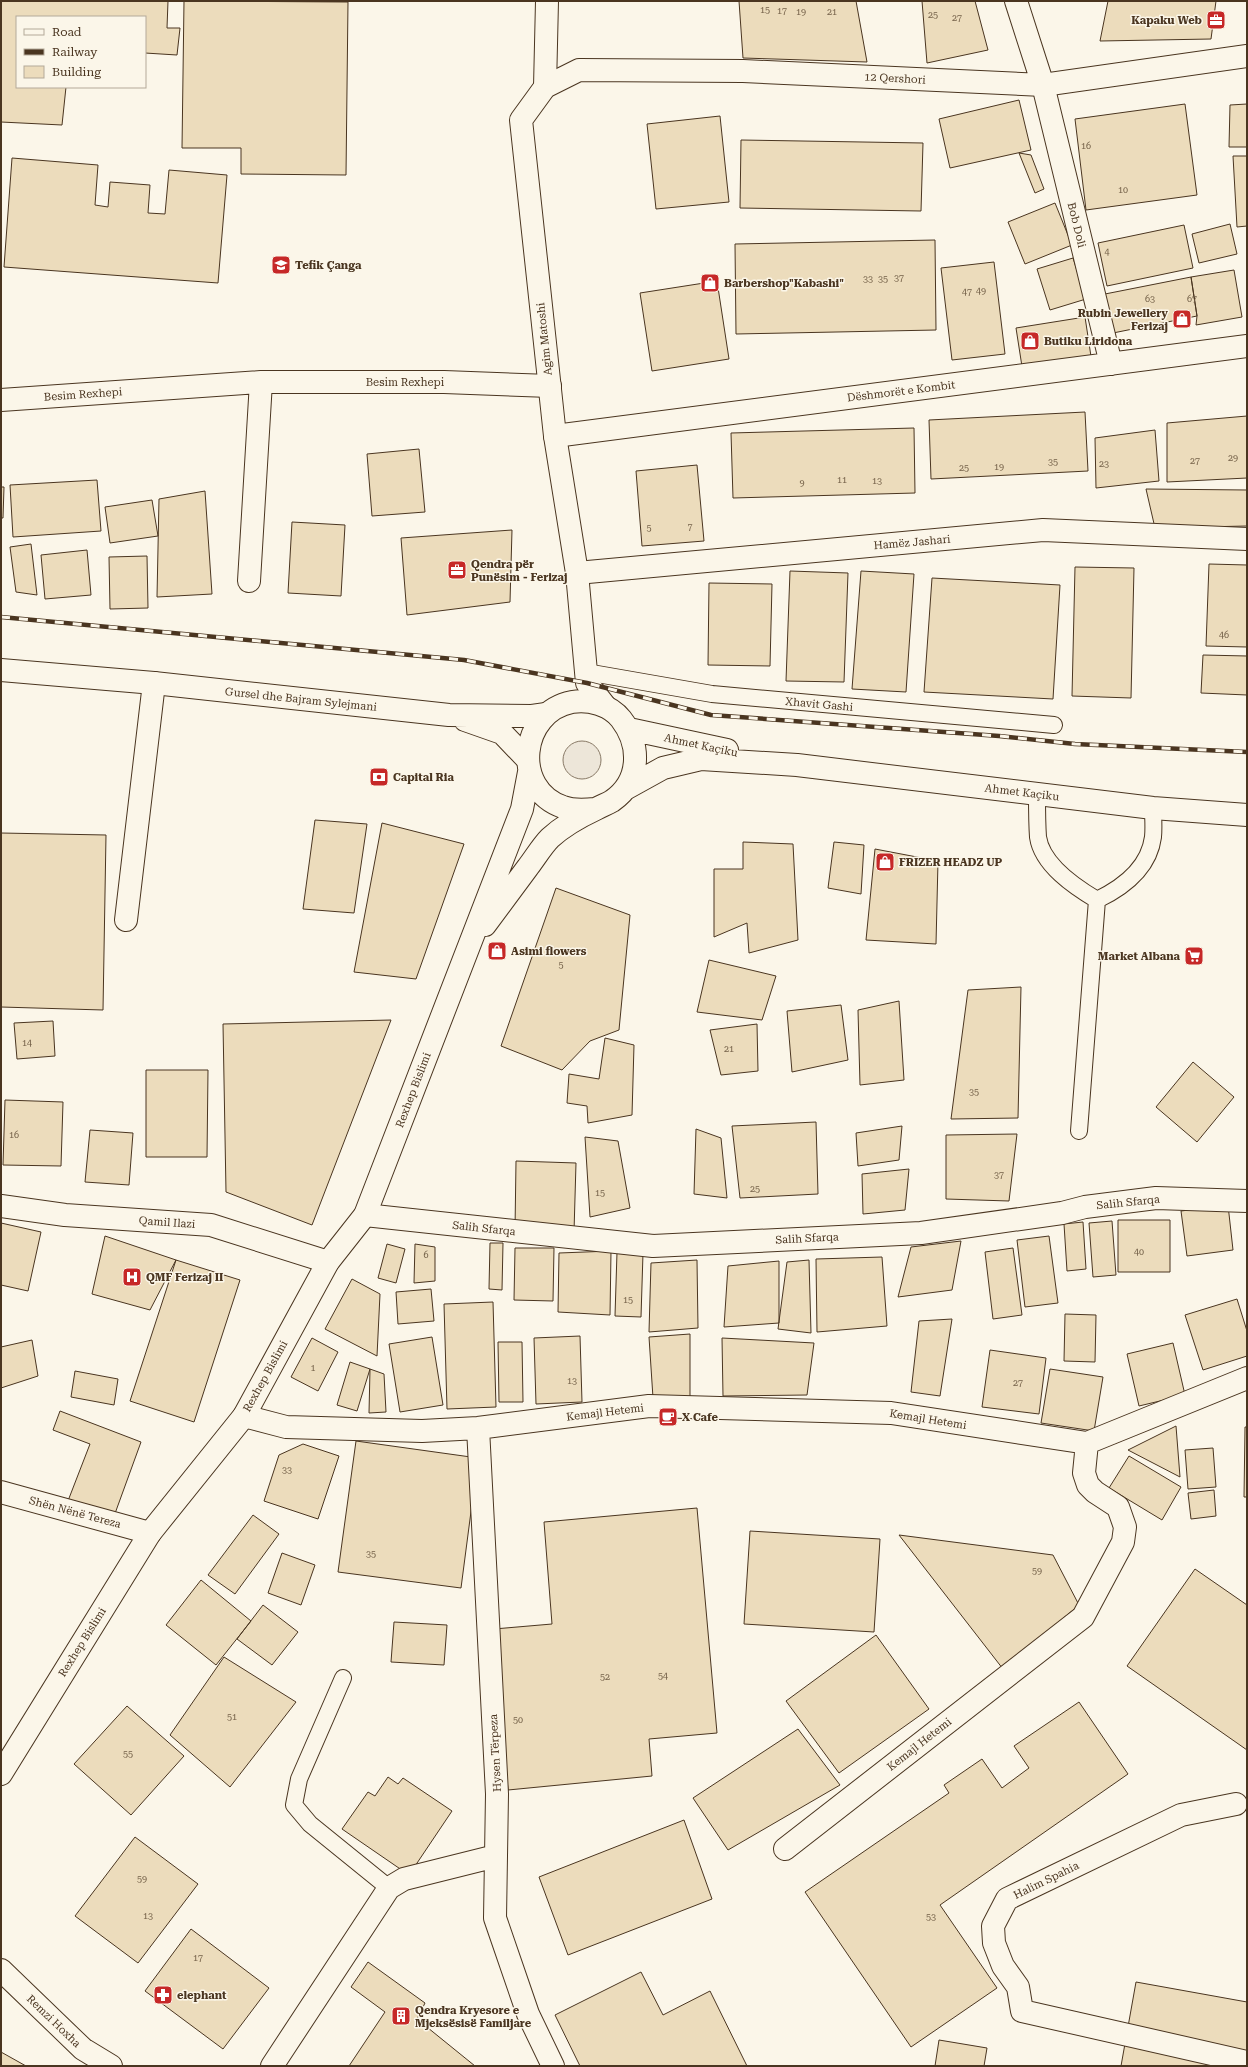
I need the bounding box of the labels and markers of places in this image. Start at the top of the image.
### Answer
office icon: Kapaku Web [1205,9,1227,31]
place label: Kapaku Web [1131,14,1202,27]
school or university icon: Tefik Çanga [270,254,292,276]
place label: Tefik Çanga [295,259,362,272]
shop icon: Barbershop"Kabashi" [699,272,721,294]
place label: Barbershop"Kabashi" [724,277,844,290]
place label: Rubin Jewellery Ferizaj [1078,307,1168,333]
shop icon: Rubin Jewellery Ferizaj [1171,308,1193,330]
shop icon: Butiku Liridona [1019,330,1041,352]
place label: Butiku Liridona [1044,335,1133,348]
place label: Qendra për Punësim - Ferizaj [471,558,567,584]
office icon: Qendra për Punësim - Ferizaj [446,559,468,581]
bank icon: Capital Ria [368,766,390,788]
place label: Capital Ria [393,771,454,784]
shop icon: FRIZER HEADZ UP [874,851,896,873]
place label: FRIZER HEADZ UP [899,856,1003,869]
shop icon: Asimi flowers [486,940,508,962]
place label: Asimi flowers [511,945,587,958]
supermarket icon: Market Albana [1183,945,1205,967]
place label: Market Albana [1098,950,1181,963]
hospital icon: QMF Ferizaj II [121,1266,143,1288]
place label: QMF Ferizaj II [146,1271,224,1284]
cafe icon: X Cafe [657,1406,679,1428]
place label: X Cafe [682,1411,719,1424]
pharmacy icon: elephant [152,1984,174,2006]
place label: elephant [177,1989,227,2002]
place label: Qendra Kryesore e Mjeksësisë Familjare [415,2004,532,2030]
building icon: Qendra Kryesore e Mjeksësisë Familjare [390,2005,412,2027]

